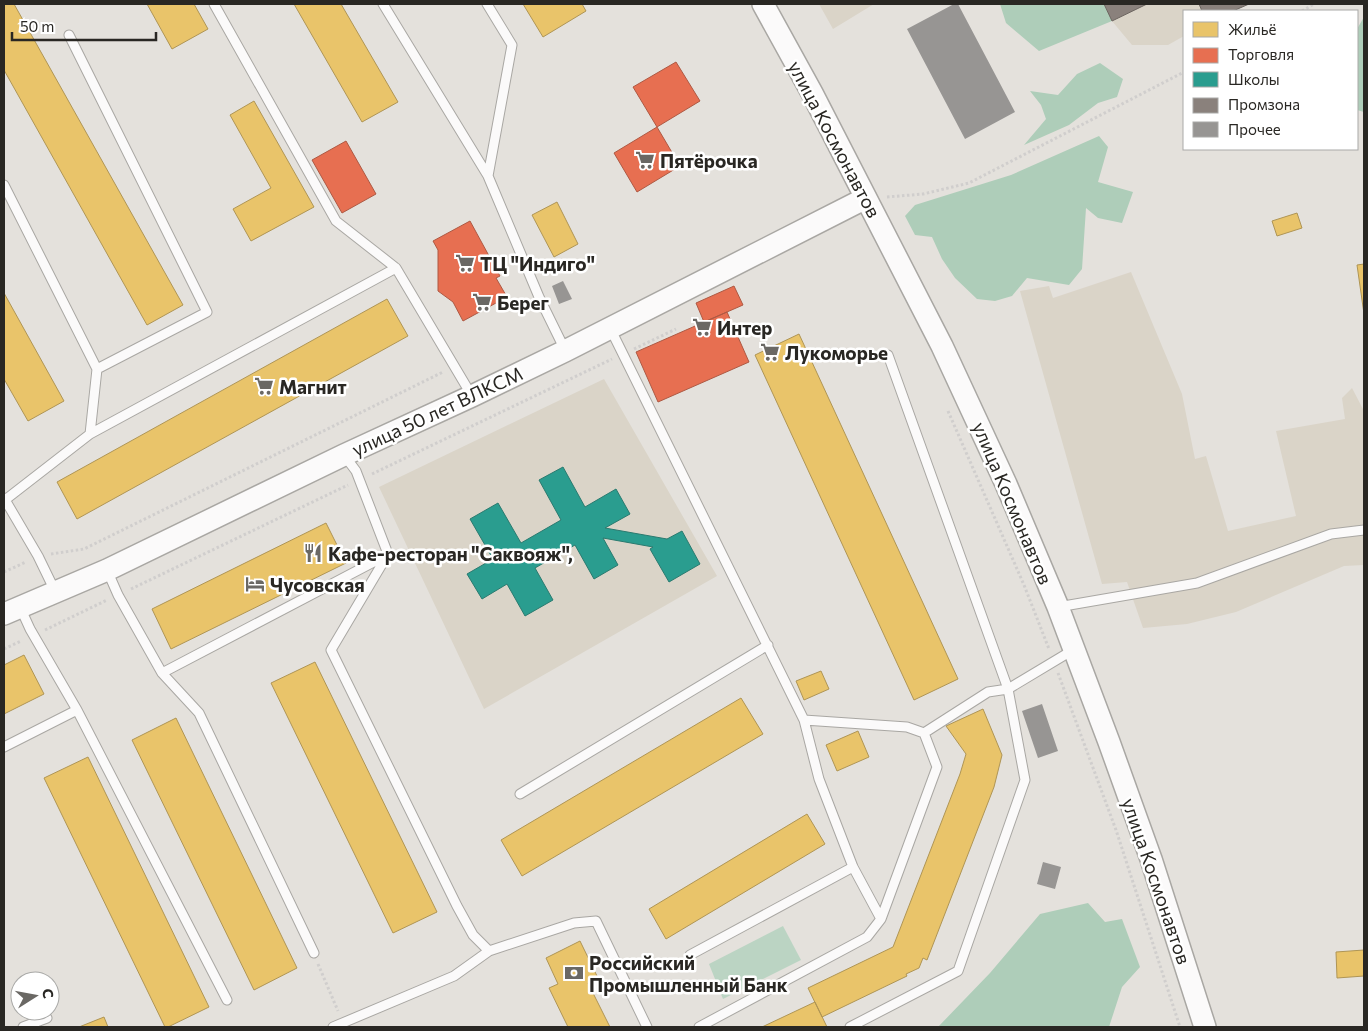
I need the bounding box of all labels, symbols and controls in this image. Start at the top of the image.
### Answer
scale bar [12,10,156,42]
legend [1183,10,1358,150]
text: 50 m [20,17,54,35]
text: Жильё [1228,20,1276,38]
text: Торговля [1228,45,1294,63]
street label: улица Космонавтов [784,57,886,221]
text: Школы [1228,70,1280,88]
text: Промзона [1228,95,1300,113]
text: Прочее [1228,120,1281,138]
supermarket icon: Пятёрочка [634,149,656,171]
place label: Пятёрочка [660,149,758,172]
supermarket icon: ТЦ "Индиго" [454,252,476,274]
place label: ТЦ "Индиго" [480,252,595,275]
supermarket icon: Берег [471,291,493,313]
place label: Берег [497,291,550,314]
supermarket icon: Интер [691,316,713,338]
place label: Интер [717,316,773,339]
supermarket icon: Лукоморье [759,341,781,363]
place label: Лукоморье [785,341,888,364]
street label: улица 50 лет ВЛКСМ [348,361,526,461]
supermarket icon: Магнит [253,375,275,397]
place label: Магнит [279,375,347,398]
street label: улица Космонавтов [968,418,1058,588]
restaurant icon: Кафе-ресторан "Саквояж", [302,542,324,564]
place label: Кафе-ресторан "Саквояж", [328,542,573,565]
hotel icon: Чусовская [244,573,266,595]
place label: Чусовская [270,573,365,596]
street label: улица Космонавтов [1118,795,1196,967]
place label: Российский Промышленный Банк [589,951,788,996]
bank icon: Российский Промышленный Банк [563,962,585,984]
north arrow [10,971,60,1021]
text: С [39,987,58,1000]

